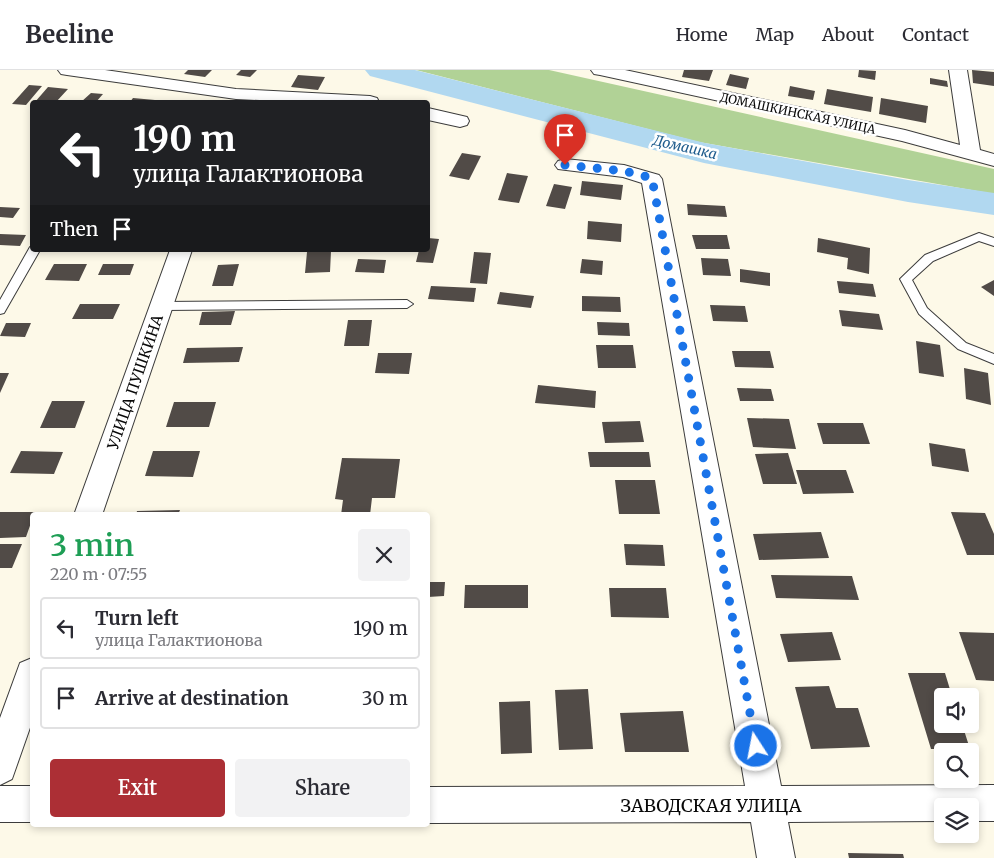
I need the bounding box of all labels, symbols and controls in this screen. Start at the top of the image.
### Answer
text: Beeline [25,19,114,50]
text: Home [676,23,728,46]
text: Map [756,23,794,46]
text: About [822,23,874,46]
text: Contact [902,23,969,46]
street label: ДОМАШКИНСКАЯ УЛИЦА [719,89,878,137]
pin [544,114,586,165]
text: 190 m [133,117,236,161]
icon: left [50,120,115,185]
icon: arrive [551,121,579,149]
water label: Домашка [650,131,719,163]
text: улица Галактионова [133,160,363,188]
icon: arrive [108,215,136,243]
text: Then [50,217,98,241]
street label: УЛИЦА ПУШКИНА [103,312,167,453]
text: 3 min [50,526,134,564]
button: close [358,529,410,581]
text: 220 m · 07:55 [50,564,147,584]
text: Turn left [95,606,179,630]
icon: left [52,614,80,642]
text: 190 m [353,616,408,640]
text: улица Галактионова [95,630,263,650]
icon: arrive [52,684,80,712]
text: Arrive at destination [95,686,289,710]
text: 30 m [362,686,408,710]
map controls [934,688,979,843]
button: sound [934,688,979,733]
position arrow [729,719,781,771]
button: search [934,743,979,788]
button: Exit [50,759,225,817]
button: Share [235,759,410,817]
street label: ЗАВОДСКАЯ УЛИЦА [621,794,802,817]
button: layers [934,798,979,843]

